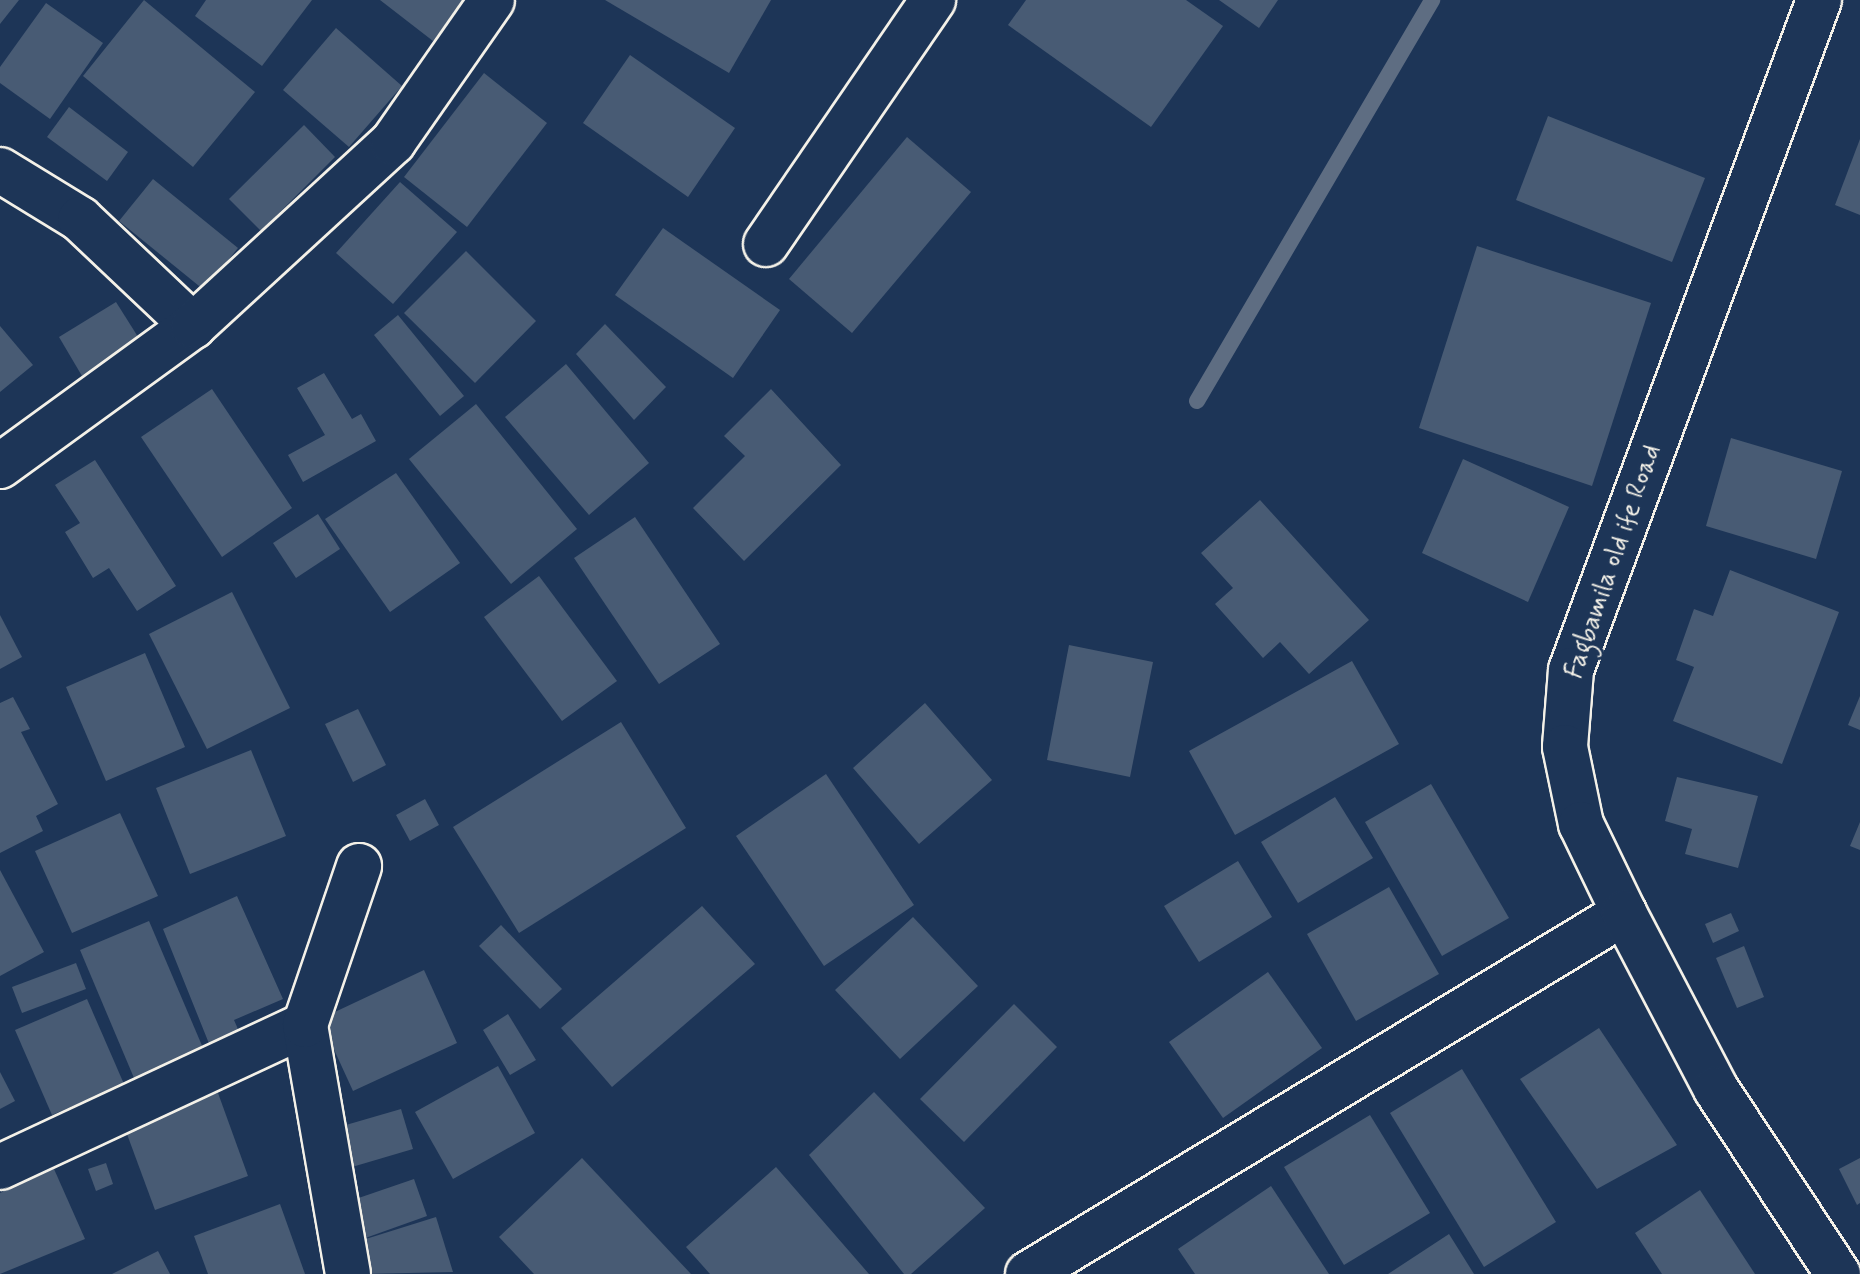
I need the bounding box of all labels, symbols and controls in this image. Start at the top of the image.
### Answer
street label: Fagbamila old ife Road [1560,442,1668,682]

